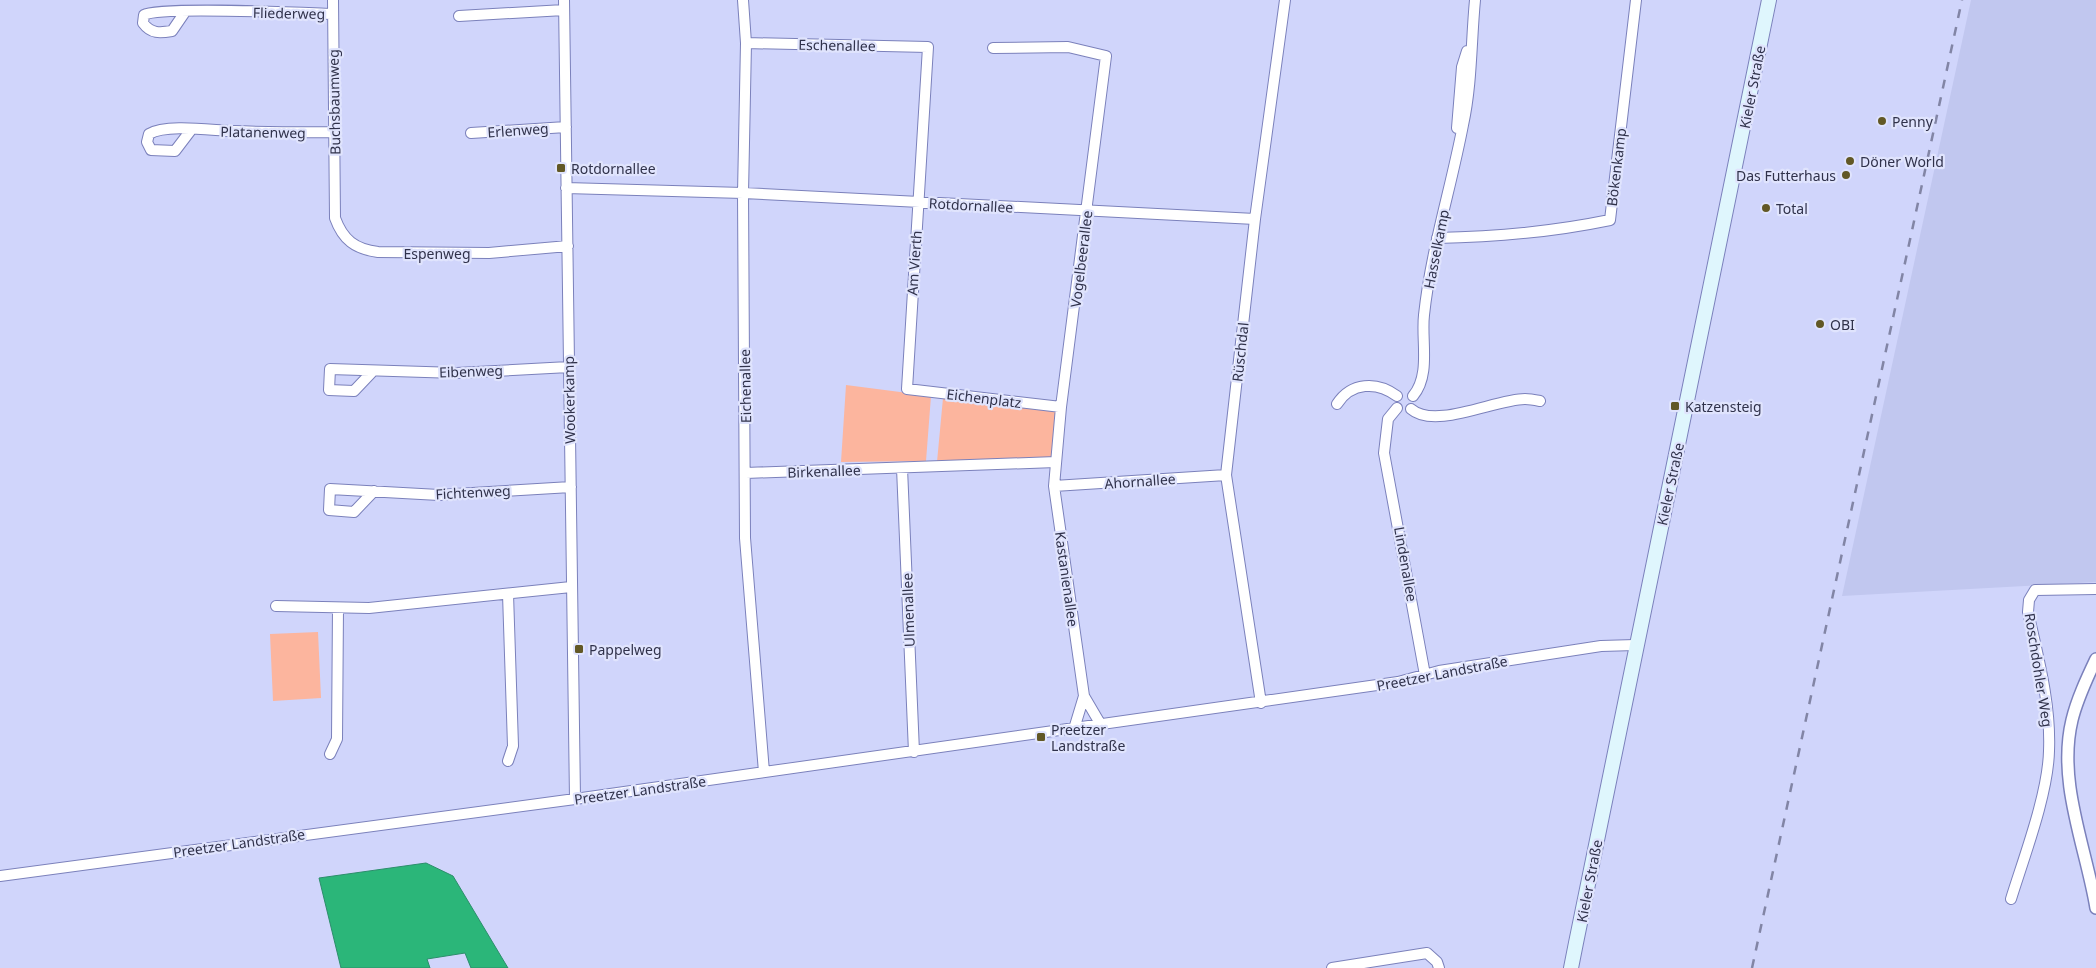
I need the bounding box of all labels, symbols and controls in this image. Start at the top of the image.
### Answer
street label: Fliederweg [253,3,325,23]
street label: Eschenallee [798,35,876,55]
street label: Kieler Straße [1735,44,1769,130]
street label: Buchsbaumweg [324,49,344,155]
place label: Penny [1892,112,1934,131]
marker: Penny [1876,115,1888,127]
street label: Erlenweg [487,118,549,142]
street label: Platanenweg [220,122,306,142]
street label: Bökenkamp [1602,127,1630,207]
place label: Döner World [1860,152,1944,171]
marker: Döner World [1844,155,1856,167]
place label: Rotdornallee [571,159,656,178]
marker: Rotdornallee [555,162,567,174]
place label: Das Futterhaus [1736,166,1836,185]
marker: Das Futterhaus [1840,169,1852,181]
street label: Rotdornallee [928,193,1014,217]
place label: Total [1776,199,1808,218]
marker: Total [1760,202,1772,214]
street label: Hasselkamp [1419,208,1453,290]
street label: Vogelbeerallee [1066,209,1096,309]
street label: Am Vierth [902,230,926,296]
street label: Espenweg [403,244,471,263]
place label: OBI [1830,315,1855,334]
marker: OBI [1814,318,1826,330]
street label: Rüschdal [1227,321,1253,383]
street label: Eichenallee [735,349,755,423]
street label: Wookerkamp [559,356,579,444]
street label: Eibenweg [439,360,503,382]
street label: Eichenplatz [946,384,1023,412]
place label: Katzensteig [1685,397,1762,416]
marker: Katzensteig [1669,400,1681,412]
street label: Kieler Straße [1652,441,1688,527]
street label: Birkenallee [787,460,861,482]
street label: Ahornallee [1104,469,1176,493]
street label: Fichtenweg [435,481,511,503]
street label: Lindenallee [1390,525,1422,603]
street label: Kastanienallee [1051,530,1083,628]
street label: Ulmenallee [897,572,919,647]
street label: Roschdohler Weg [2021,612,2057,728]
place label: Pappelweg [589,640,662,659]
marker: Pappelweg [573,643,585,655]
street label: Preetzer Landstraße [1375,651,1509,695]
place label: Preetzer Landstraße [1051,720,1125,755]
marker: Preetzer Landstraße [1035,731,1047,743]
street label: Preetzer Landstraße [573,771,707,809]
street label: Preetzer Landstraße [172,824,306,862]
street label: Kieler Straße [1572,838,1606,924]

